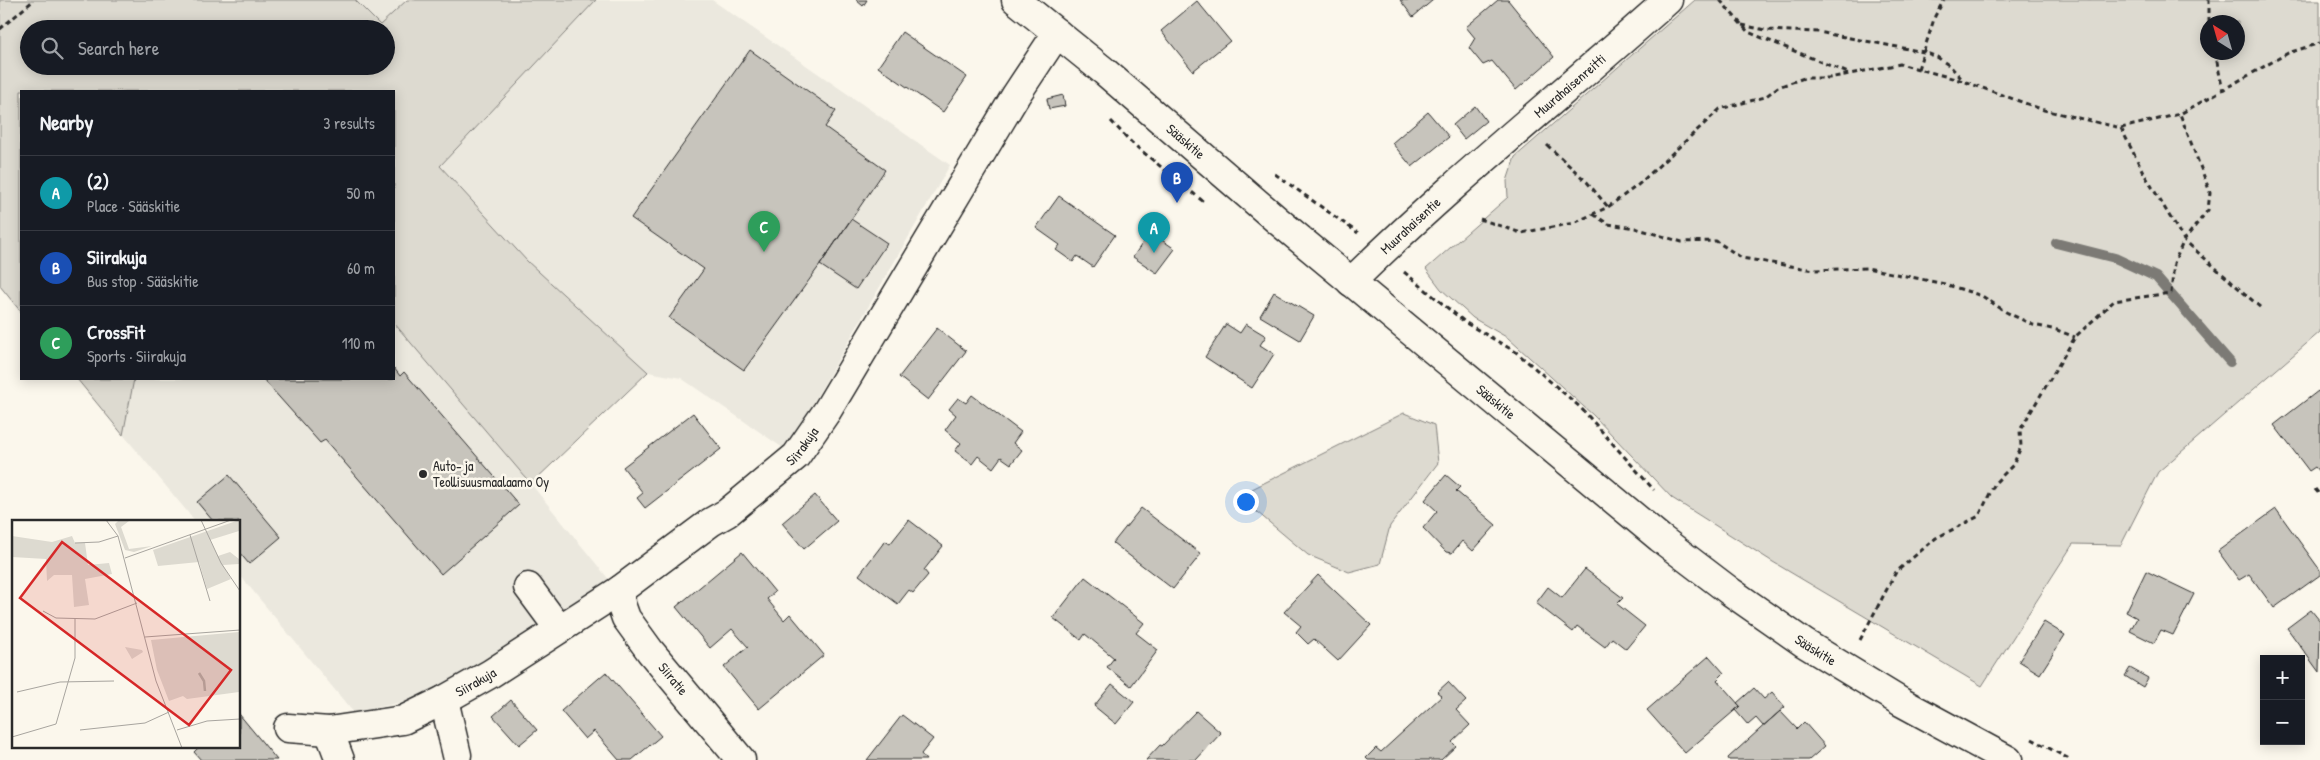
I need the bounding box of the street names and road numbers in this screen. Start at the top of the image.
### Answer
street label: Muurahaisenreitti [1529,49,1609,122]
street label: Sääskitie [1163,119,1210,163]
street label: Muurahaisentie [1376,192,1445,258]
street label: Sääskitie [1473,380,1520,423]
street label: Siirakuja [782,422,823,470]
street label: Sääskitie [1791,630,1840,670]
street label: Siiratie [654,658,693,699]
street label: Siirakuja [452,662,500,701]

